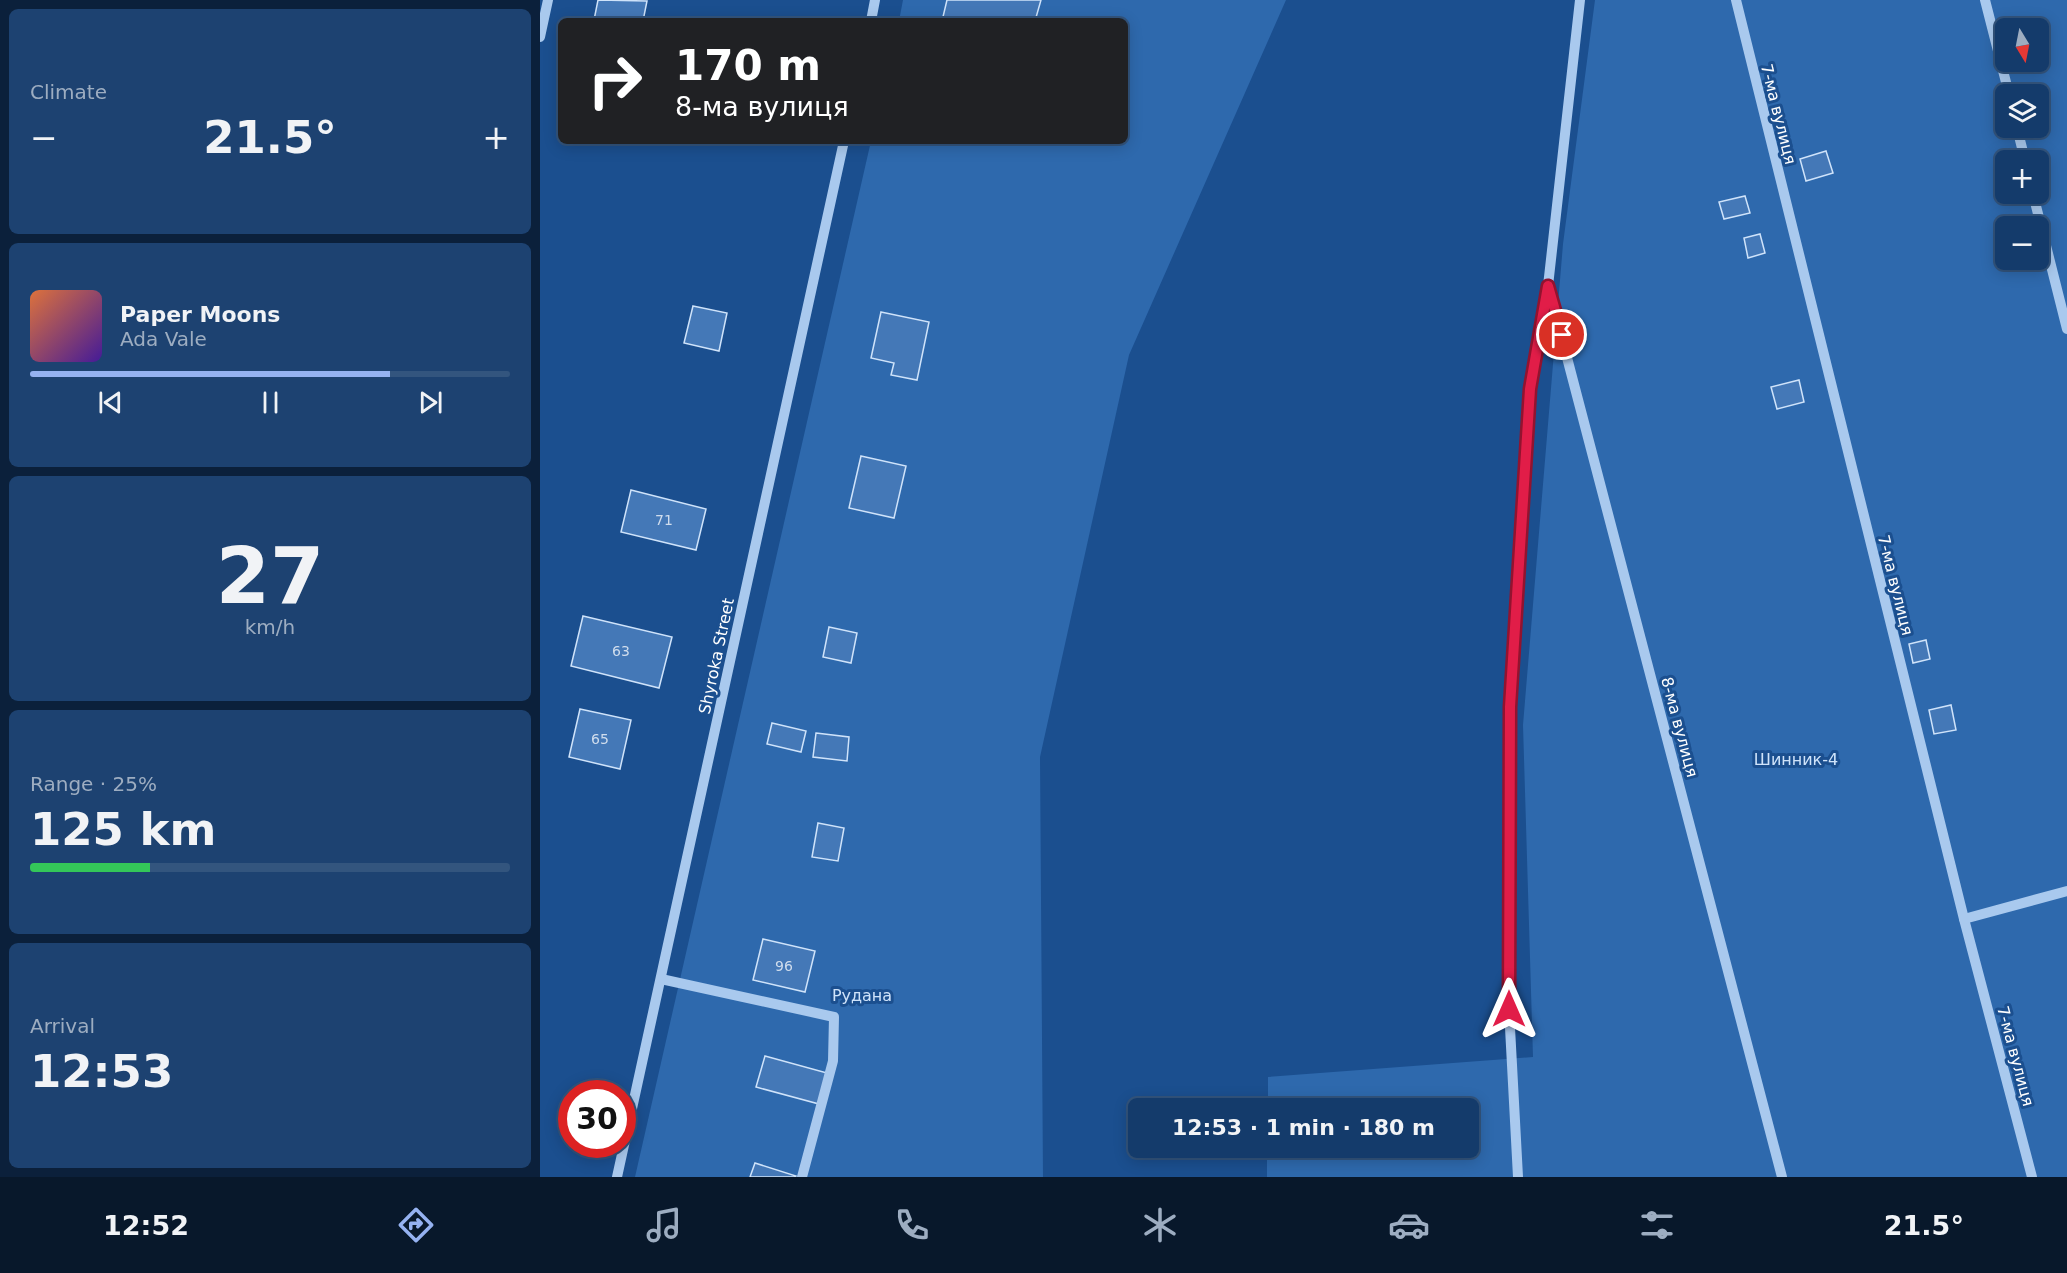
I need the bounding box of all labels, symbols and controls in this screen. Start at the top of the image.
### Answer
north arrow [1995,18,2049,72]
map controls [1995,18,2049,270]
text: 170 m [675,41,821,90]
icon: right [576,42,654,120]
street label: 7-ма вулиця [1757,62,1800,166]
text: Climate [30,80,107,104]
button: layers [1995,84,2049,138]
text: 8-ма вулиця [675,91,849,122]
text: 21.5° [203,111,337,164]
text: − [30,118,58,157]
text: + [482,118,510,157]
button: + [1995,150,2049,204]
button: − [1995,216,2049,270]
text: Paper Moons [120,302,280,327]
pin [1536,309,1587,360]
icon: arrive [1545,318,1578,351]
text: Ada Vale [120,327,207,351]
icon: previous [94,386,127,419]
icon: pause [254,386,287,419]
icon: next [414,386,447,419]
house number: 71 [655,512,673,528]
text: 27 [216,531,324,621]
street label: 7-ма вулиця [1874,533,1917,637]
street label: Shyroka Street [695,596,738,716]
text: km/h [245,615,295,639]
house number: 63 [612,643,630,659]
street label: 8-ма вулиця [1657,675,1702,779]
house number: 65 [591,731,609,747]
park label: Шинник-4 [1754,750,1838,769]
text: Range · 25% [30,772,157,796]
text: 125 km [30,803,216,856]
house number: 96 [775,958,793,974]
position arrow [1477,977,1541,1041]
park label: Рудана [832,986,892,1005]
street label: 7-ма вулиця [1993,1004,2038,1108]
text: Arrival [30,1014,95,1038]
text: 12:53 [30,1045,173,1098]
speed limit sign: 30 [558,1080,636,1158]
text: 12:53 · 1 min · 180 m [1172,1115,1435,1140]
icon: directions [395,1204,437,1246]
icon: music [643,1204,685,1246]
icon: phone [891,1204,933,1246]
icon: climate [1139,1204,1181,1246]
icon: car [1388,1204,1430,1246]
icon: filters [1636,1204,1678,1246]
text: 12:52 [103,1210,189,1241]
text: 21.5° [1884,1210,1964,1241]

